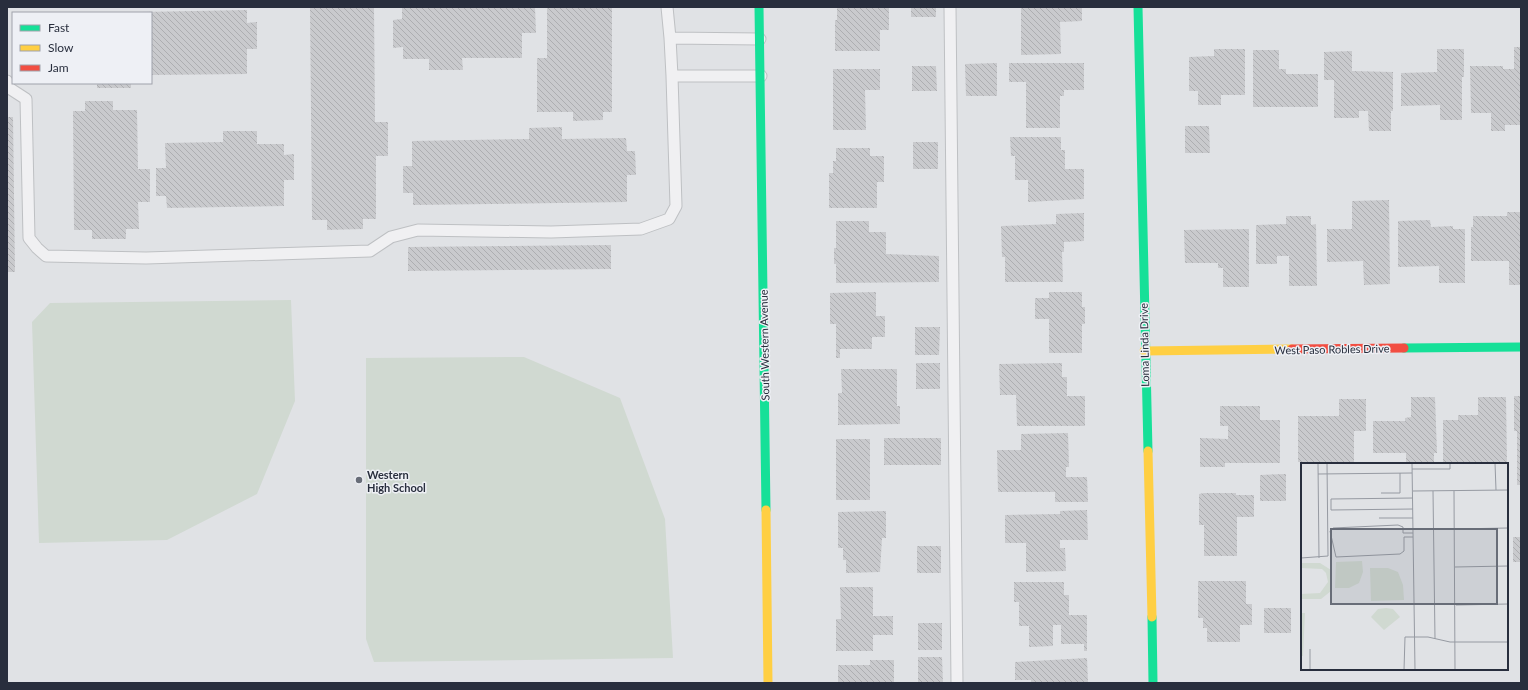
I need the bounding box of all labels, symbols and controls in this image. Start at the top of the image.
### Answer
legend [12,12,152,84]
text: Fast [48,20,70,35]
text: Slow [48,40,74,55]
text: Jam [48,60,69,75]
street label: South Western Avenue [757,289,771,401]
street label: Loma Linda Drive [1137,303,1151,387]
street label: West Paso Robles Drive [1274,341,1390,357]
inset map [1301,463,1508,670]
place label: Western High School [367,468,426,494]
marker: Western High School [354,475,364,485]

